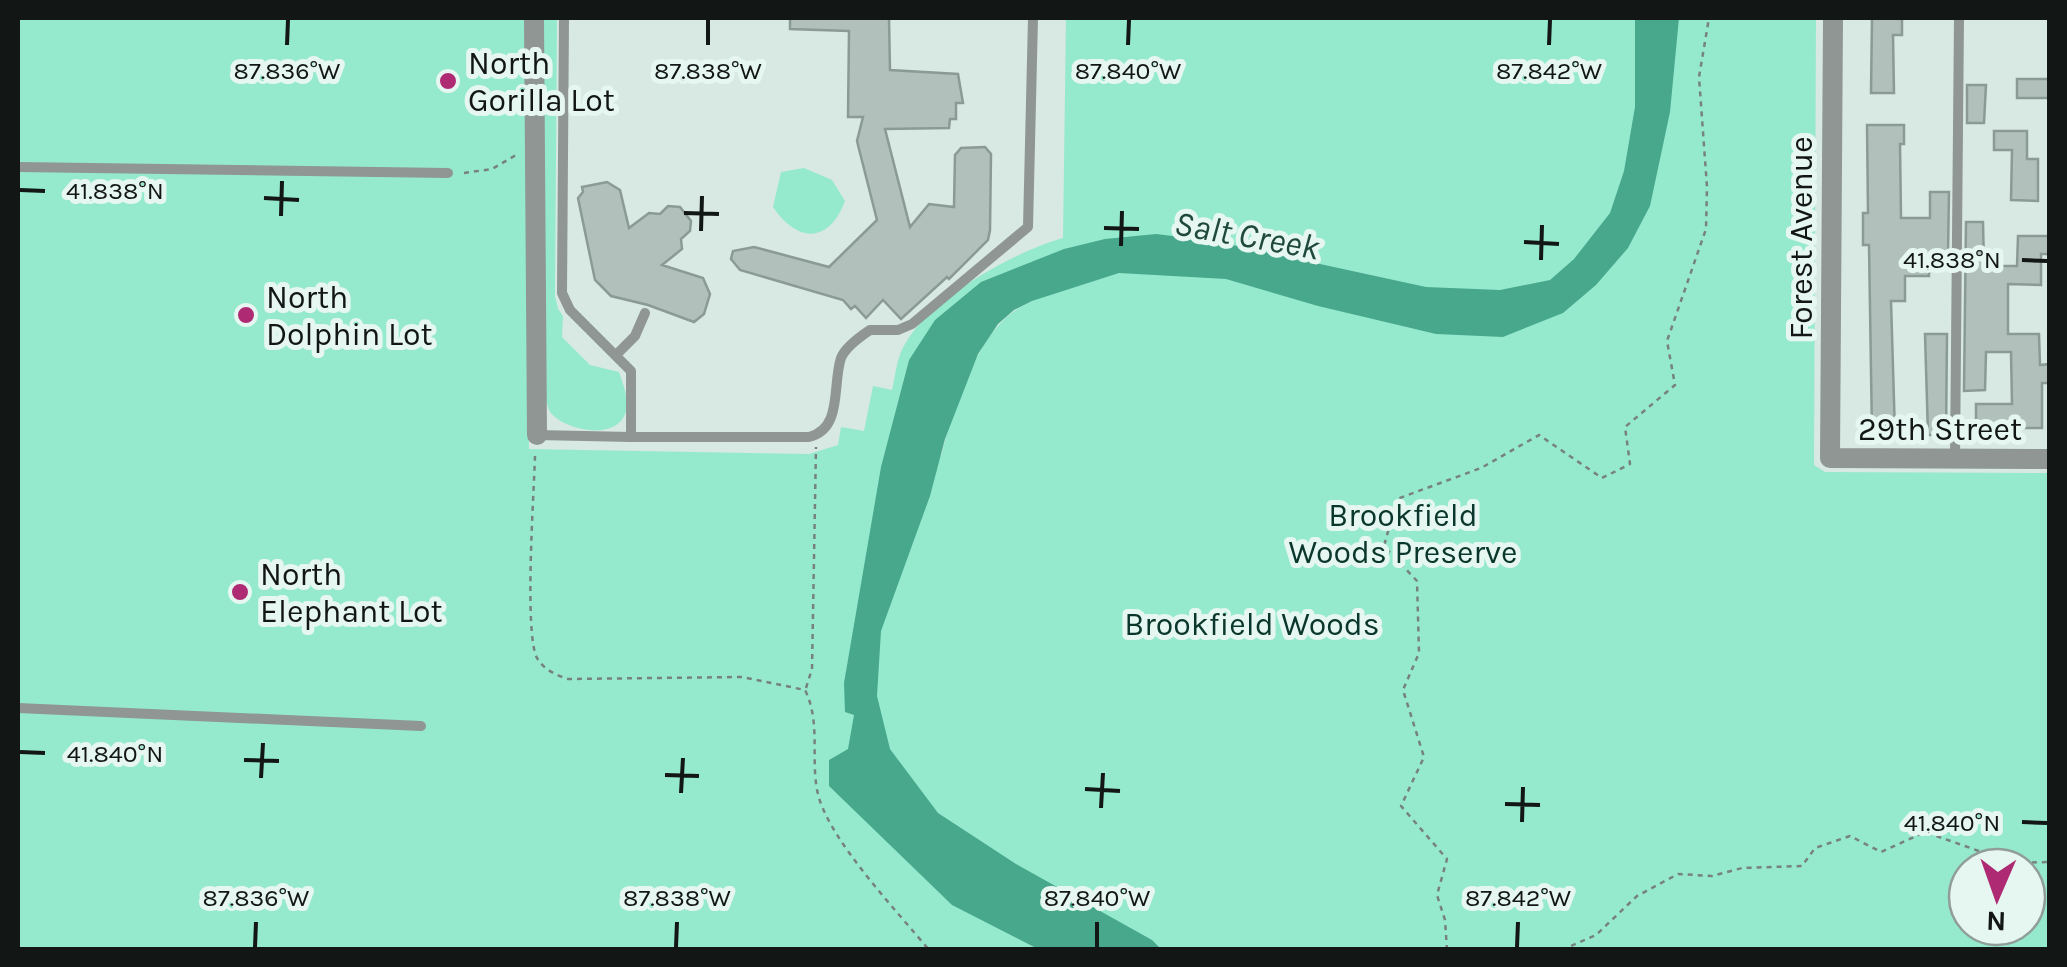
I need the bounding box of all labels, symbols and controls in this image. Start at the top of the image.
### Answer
place label: North Gorilla Lot [468,45,615,119]
text: 87.836°W [234,56,340,85]
text: 87.838°W [654,56,762,85]
text: 87.840°W [1075,56,1181,85]
text: 87.842°W [1496,56,1602,85]
marker: North Gorilla Lot [437,70,459,92]
street label: Forest Avenue [1783,136,1820,340]
text: 41.838°N [66,176,164,205]
water label: Salt Creek [1171,203,1323,268]
text: 41.838°N [1903,245,2001,274]
place label: North Dolphin Lot [266,279,433,353]
marker: North Dolphin Lot [235,304,257,326]
street label: 29th Street [1858,411,2022,448]
park label: Brookfield Woods Preserve [1289,497,1517,571]
place label: North Elephant Lot [260,556,442,630]
marker: North Elephant Lot [229,581,251,603]
park label: Brookfield Woods [1124,606,1380,643]
text: 41.840°N [67,739,163,768]
text: 41.840°N [1904,808,2000,837]
north arrow [1947,847,2047,947]
text: 87.836°W [203,883,309,912]
text: 87.838°W [623,883,731,912]
text: 87.840°W [1044,883,1150,912]
text: 87.842°W [1465,883,1571,912]
text: N [1986,905,2007,938]

